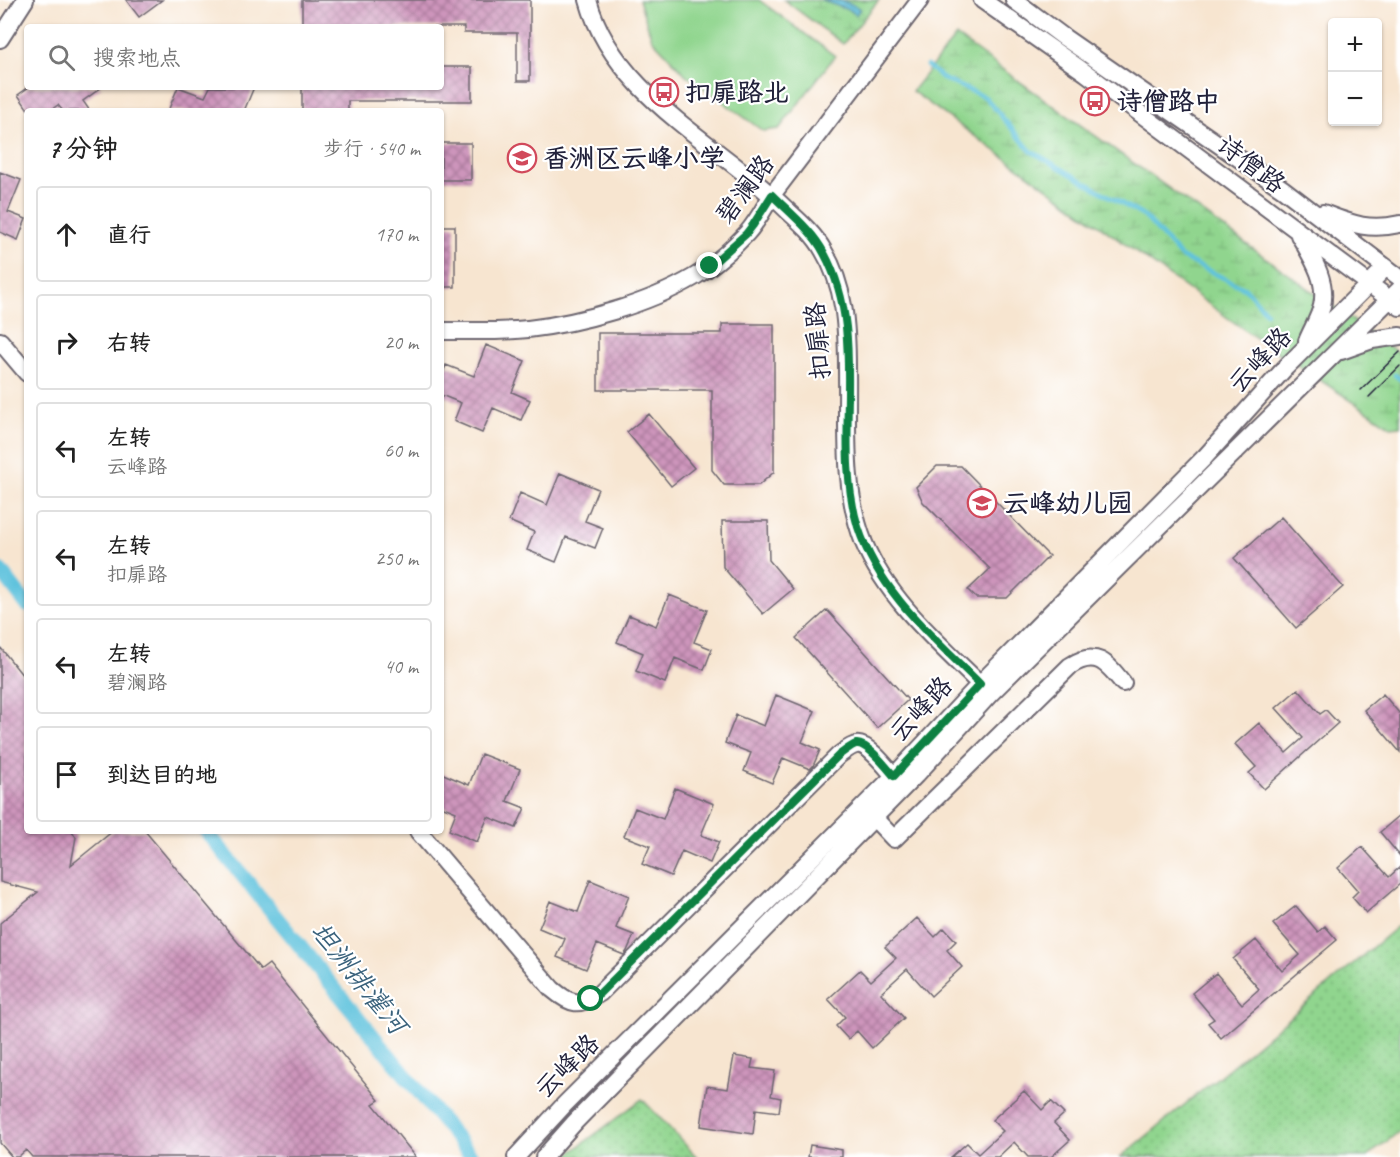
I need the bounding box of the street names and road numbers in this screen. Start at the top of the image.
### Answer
street label: 诗僧路 [1210,127,1292,201]
street label: 碧澜路 [708,148,782,230]
street label: 扣扉路 [798,301,838,381]
street label: 云峰路 [1221,320,1299,400]
street label: 云峰路 [882,669,960,749]
street label: 云峰路 [528,1027,606,1105]

